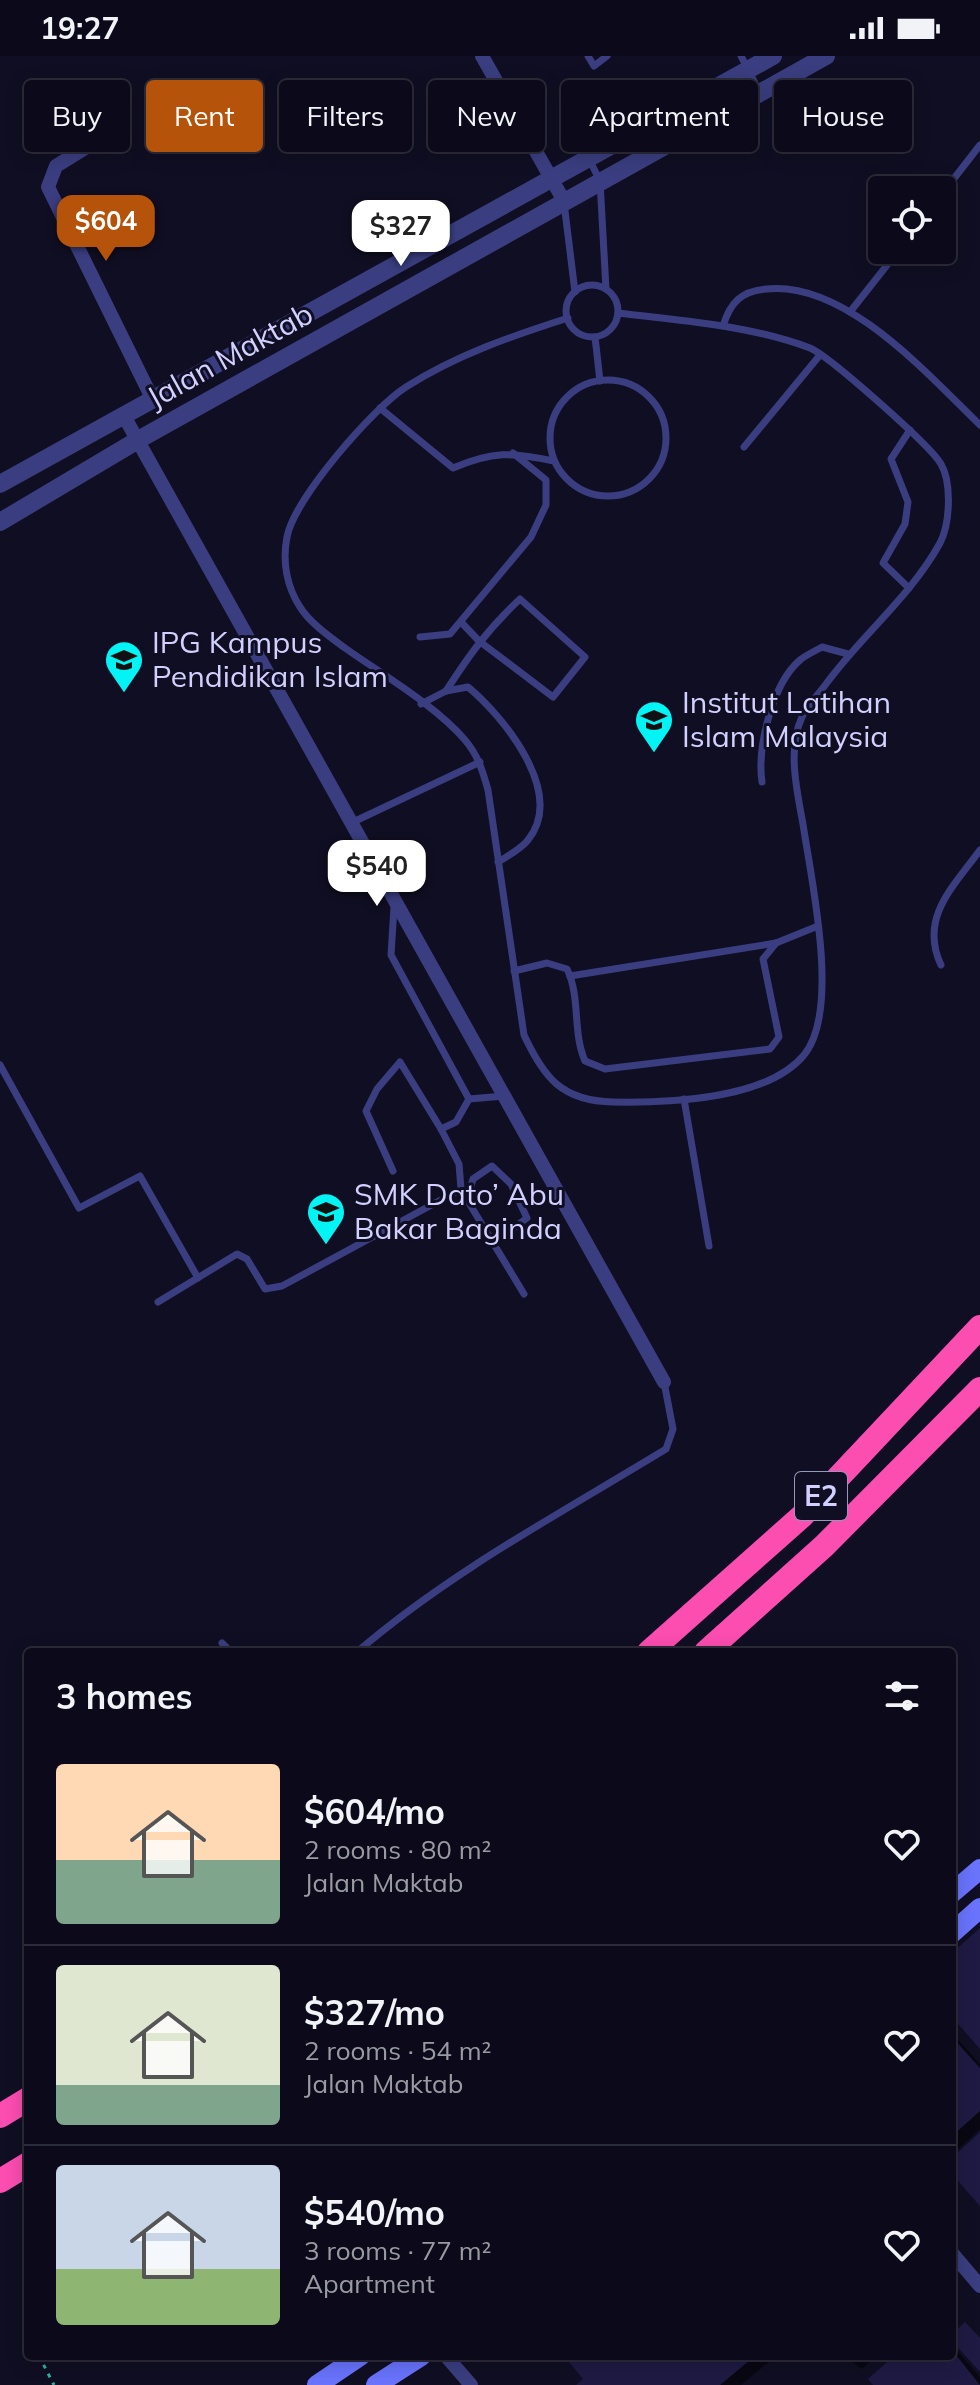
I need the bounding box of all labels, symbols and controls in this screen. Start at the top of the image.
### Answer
text: 19:27 [40,9,119,47]
chip: Buy [24,80,130,152]
chip: Rent [146,80,263,152]
chip: Filters [279,80,412,152]
chip: New [428,80,545,152]
chip: Apartment [561,80,758,152]
chip: House [774,80,912,152]
map controls [868,176,956,264]
button: locate [868,176,956,264]
pin: $604 [59,195,153,263]
pin: $327 [354,200,448,268]
text: $604 [75,204,137,237]
text: $327 [370,209,432,242]
street label: Jalan Maktab [140,294,319,416]
place label: IPG Kampus Pendidikan Islam [152,623,388,695]
school or university icon: IPG Kampus Pendidikan Islam [103,639,145,694]
place label: Institut Latihan Islam Malaysia [682,683,891,755]
school or university icon: Institut Latihan Islam Malaysia [633,699,675,754]
pin: $540 [330,840,424,908]
text: $540 [346,849,408,882]
place label: SMK Dato’ Abu Bakar Baginda [354,1175,564,1247]
school or university icon: SMK Dato’ Abu Bakar Baginda [305,1191,347,1246]
road number: E2 [795,1472,847,1520]
icon: filters [880,1674,924,1718]
text: 3 homes [56,1675,193,1718]
text: $604/mo [304,1790,445,1833]
icon: home [120,1796,216,1892]
icon: heart [880,1822,924,1866]
text: 2 rooms · 80 m² [304,1833,491,1866]
text: Jalan Maktab [304,1866,463,1899]
text: $327/mo [304,1991,445,2034]
icon: home [120,1997,216,2093]
icon: heart [880,2023,924,2067]
text: 2 rooms · 54 m² [304,2034,491,2067]
text: Jalan Maktab [304,2067,463,2100]
text: $540/mo [304,2191,445,2234]
icon: home [120,2197,216,2293]
icon: heart [880,2223,924,2267]
text: 3 rooms · 77 m² [304,2234,491,2267]
text: Apartment [304,2267,435,2300]

